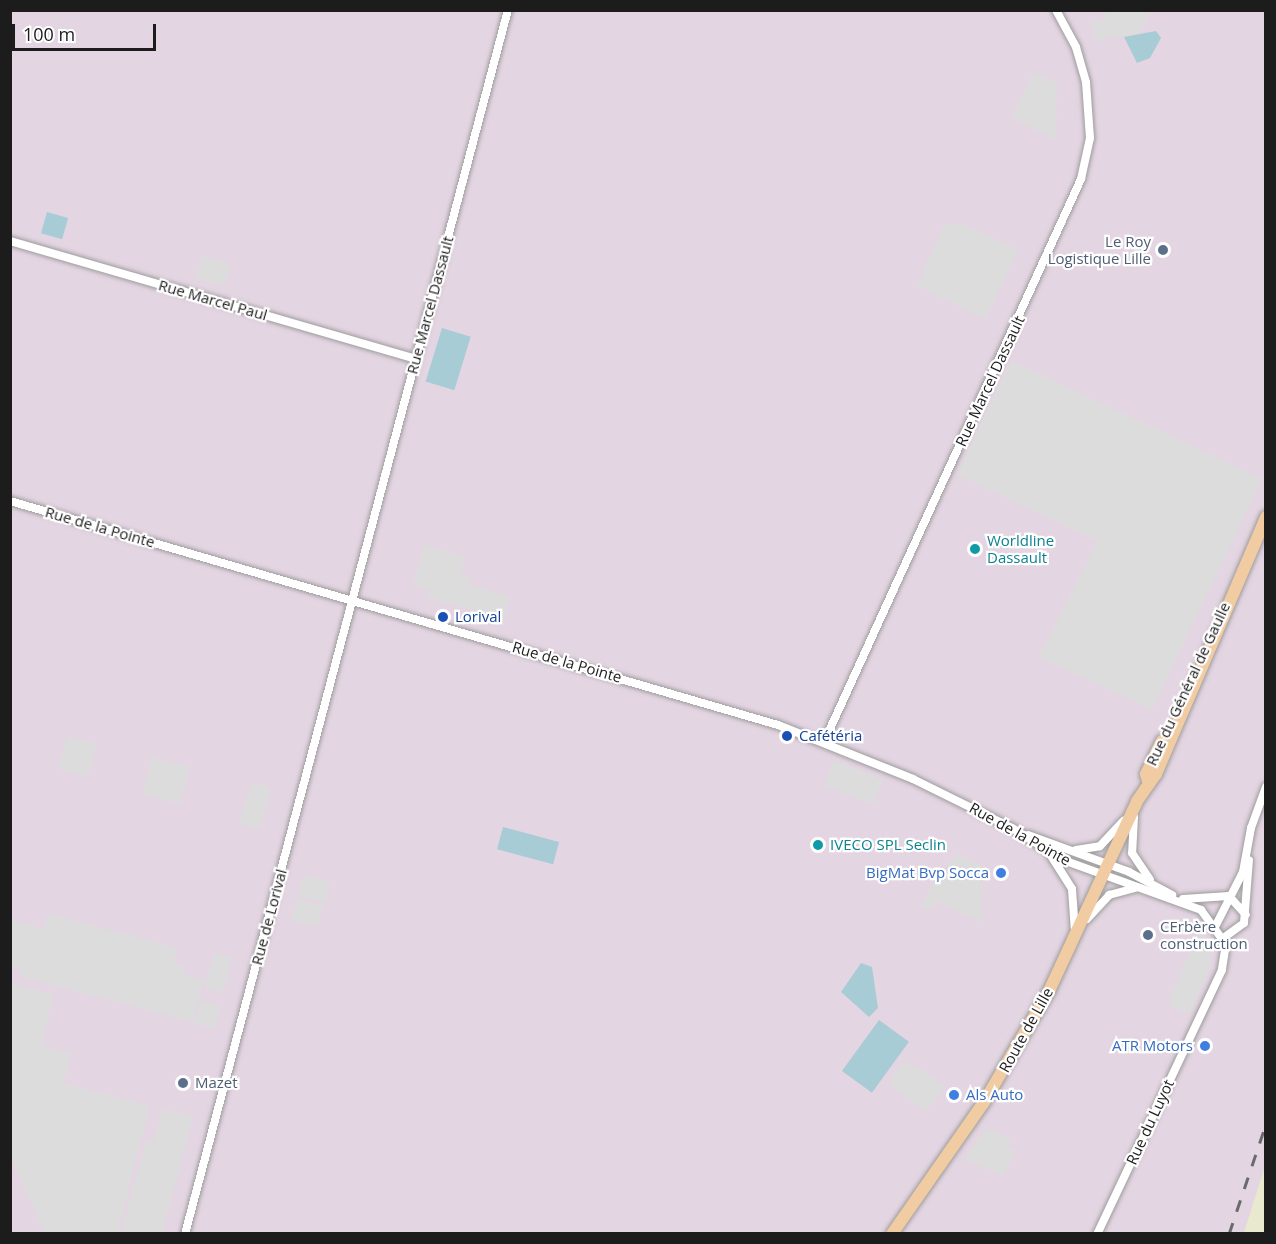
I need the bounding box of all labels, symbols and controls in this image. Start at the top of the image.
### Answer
scale bar [15,12,159,50]
text: 100 m [23,22,75,46]
place label: Le Roy Logistique Lille [1048,232,1151,267]
street label: Rue Marcel Dassault [403,234,457,376]
marker: Le Roy Logistique Lille [1156,243,1170,257]
street label: Rue Marcel Paul [157,276,269,324]
street label: Rue Marcel Dassault [952,313,1028,449]
street label: Rue de la Pointe [43,503,157,551]
place label: Worldline Dassault [987,531,1054,566]
marker: Worldline Dassault [968,542,982,556]
street label: Rue du Général de Gaulle [1142,599,1234,769]
place label: Lorival [455,608,501,626]
marker: Lorival [436,610,450,624]
street label: Rue de la Pointe [510,638,624,686]
place label: Cafétéria [799,727,862,745]
marker: Cafétéria [780,729,794,743]
street label: Rue de la Pointe [966,799,1074,869]
place label: IVECO SPL Seclin [830,836,946,854]
marker: IVECO SPL Seclin [811,838,825,852]
place label: BigMat Bvp Socca [866,864,989,882]
marker: BigMat Bvp Socca [994,866,1008,880]
street label: Rue de Lorival [248,867,290,967]
place label: CErbère construction [1160,917,1248,952]
marker: CErbère construction [1141,928,1155,942]
street label: Route de Lille [995,984,1057,1076]
place label: ATR Motors [1112,1037,1193,1055]
marker: ATR Motors [1198,1039,1212,1053]
place label: Mazet [195,1074,238,1092]
marker: Mazet [176,1076,190,1090]
street label: Rue du Luyot [1122,1077,1178,1167]
place label: Als Auto [966,1086,1023,1104]
marker: Als Auto [947,1088,961,1102]

